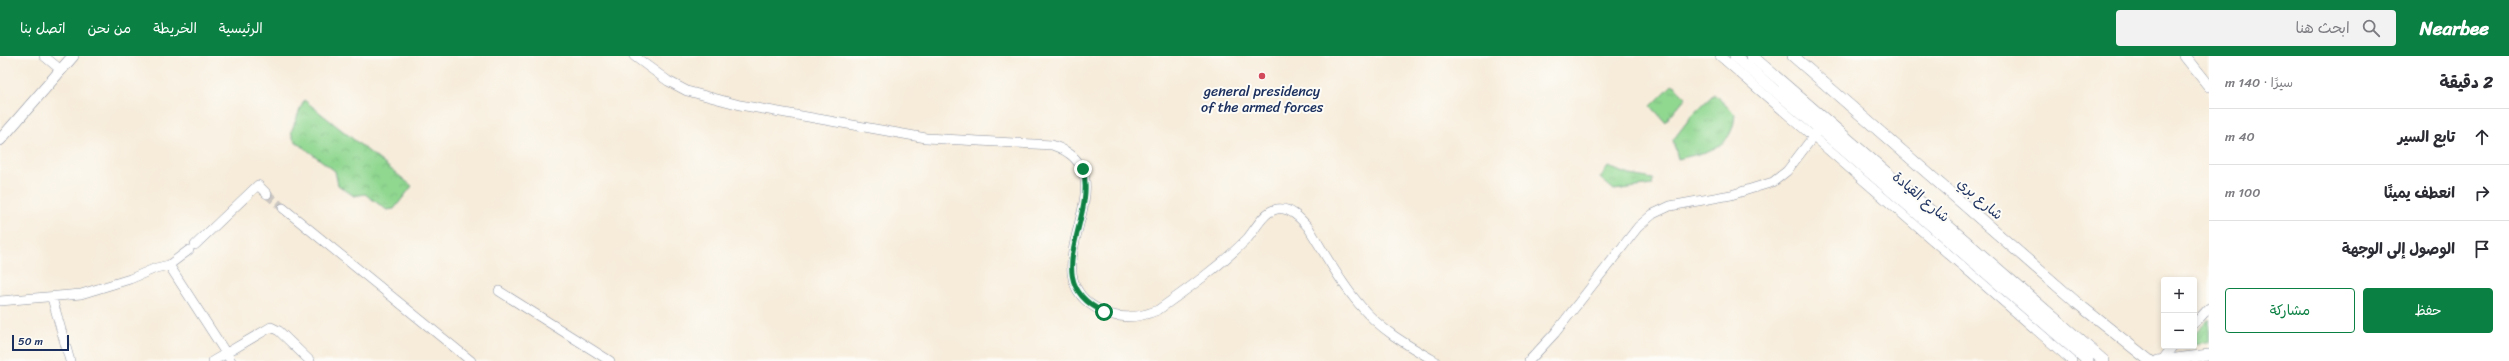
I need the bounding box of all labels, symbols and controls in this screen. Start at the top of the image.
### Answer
search box [2116,10,2396,46]
text: Nearbee [2420,12,2489,45]
text: ابحث هنا [2296,15,2350,41]
text: اتصل بنا [20,16,66,41]
text: من نحن [88,16,131,41]
text: الخريطة [153,16,197,41]
text: الرئيسية [219,16,263,41]
icon: search [2360,17,2382,39]
text: 2 دقيقة [2440,67,2493,97]
marker: general presidency of the armed forces [1257,71,1267,81]
text: سيرًا · 140 m [2225,71,2293,94]
place label: general presidency of the armed forces [1201,79,1324,120]
text: تابع السير [2398,124,2455,150]
text: 40 m [2225,125,2255,148]
icon: ahead [2471,126,2493,148]
route end [1074,160,1092,178]
street label: شارع القيادة [1886,165,1956,229]
street label: شارع بري [1951,172,2009,226]
text: انعطف يمينًا [2384,180,2455,206]
text: 100 m [2225,181,2260,204]
icon: right [2471,182,2493,204]
text: الوصول إلى الوجهة [2342,236,2455,262]
icon: arrive [2471,238,2493,260]
map controls [2161,277,2197,349]
button: + [2161,277,2197,313]
button: مشاركة [2225,288,2355,333]
button: حفظ [2363,288,2493,333]
route start [1095,303,1113,321]
button: − [2161,313,2197,349]
text: 50 m [18,332,43,351]
scale bar [12,333,69,352]

